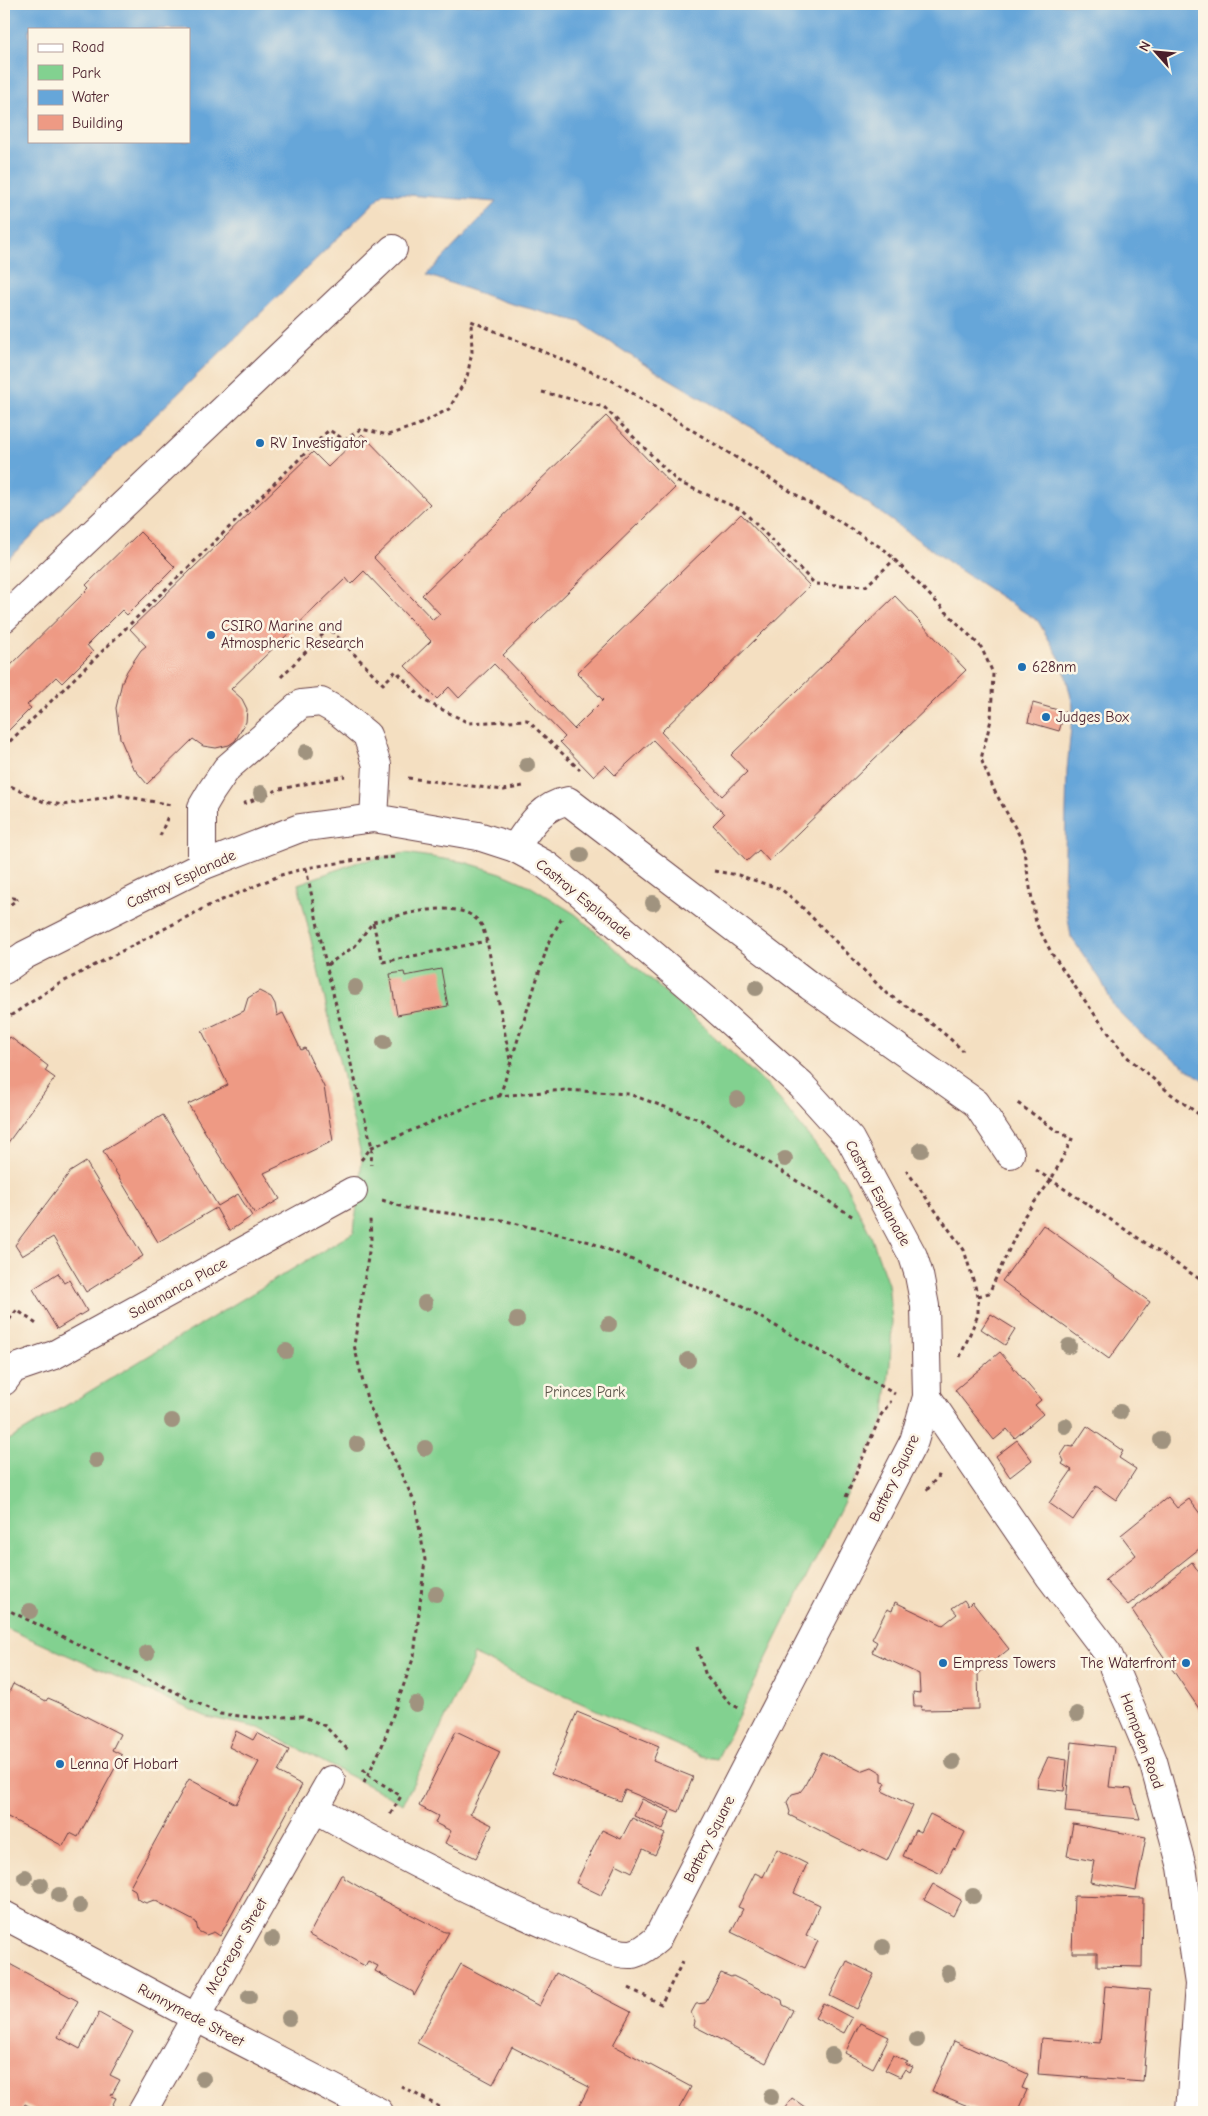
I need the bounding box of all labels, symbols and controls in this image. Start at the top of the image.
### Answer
legend [28,28,190,142]
north arrow [1130,28,1180,78]
text: Road [72,38,104,56]
text: N [1135,38,1155,54]
text: Park [72,64,101,82]
text: Water [72,88,109,106]
text: Building [72,114,123,132]
place label: RV Investigator [270,434,367,452]
marker: RV Investigator [254,437,266,449]
place label: CSIRO Marine and Atmospheric Research [221,617,364,652]
marker: CSIRO Marine and Atmospheric Research [205,629,217,641]
place label: 628nm [1032,658,1076,676]
marker: 628nm [1016,661,1028,673]
place label: Judges Box [1056,708,1130,726]
marker: Judges Box [1040,711,1052,723]
street label: Castray Esplanade [124,846,239,912]
street label: Castray Esplanade [532,855,636,944]
street label: Castray Esplanade [841,1137,915,1250]
street label: Salamanca Place [126,1253,231,1322]
park label: Princes Park [545,1383,626,1401]
street label: Battery Square [865,1431,923,1525]
place label: Empress Towers [953,1654,1056,1672]
place label: The Waterfront [1080,1654,1177,1672]
marker: Empress Towers [937,1657,949,1669]
marker: The Waterfront [1180,1657,1192,1669]
street label: Hampden Road [1116,1691,1168,1791]
place label: Lenna Of Hobart [70,1755,178,1773]
marker: Lenna Of Hobart [54,1758,66,1770]
street label: Battery Square [679,1792,739,1885]
street label: McGregor Street [201,1894,271,1997]
street label: Runnymede Street [135,1979,248,2051]

